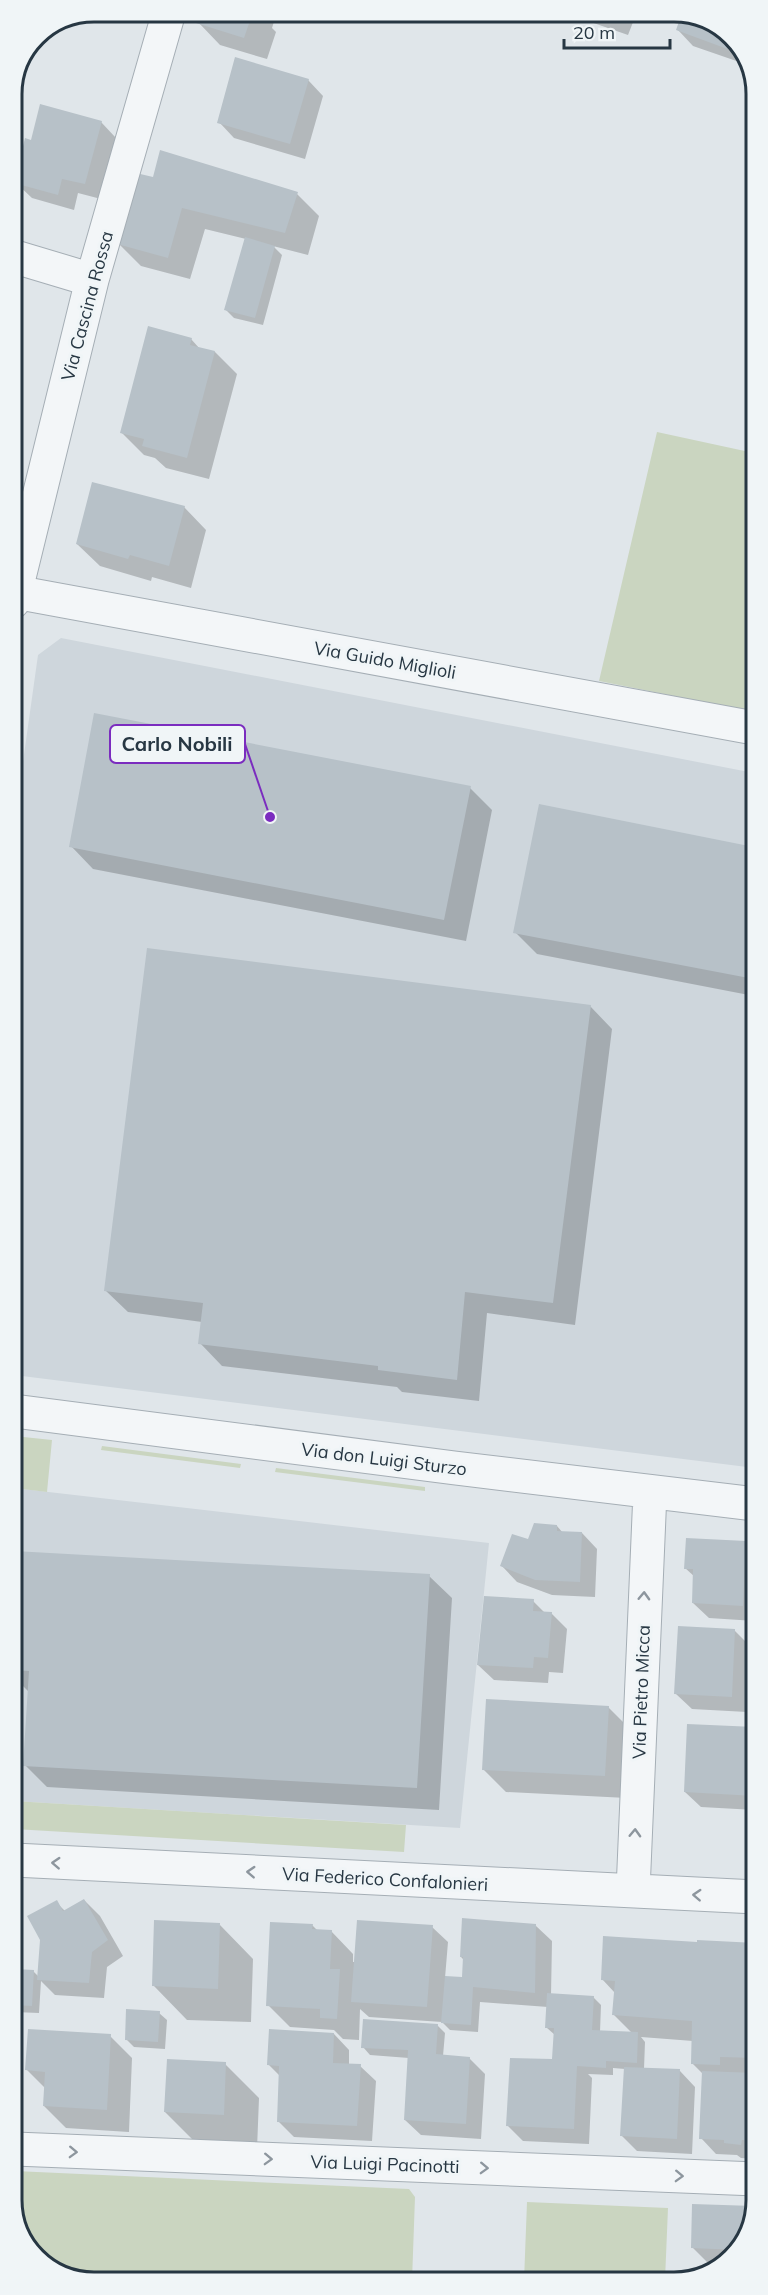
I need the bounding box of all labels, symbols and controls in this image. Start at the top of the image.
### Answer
scale bar [564,12,670,50]
text: 20 m [573,21,615,44]
street label: Via Cascina Rossa [56,228,118,384]
street label: Via Guido Miglioli [312,636,458,684]
callout: Carlo Nobili [110,725,245,763]
text: Carlo Nobili [121,731,233,756]
street label: Via don Luigi Sturzo [300,1437,468,1481]
one-way arrow [638,1592,651,1601]
street label: Via Pietro Micca [627,1625,655,1759]
one-way arrow [629,1828,641,1837]
one-way arrow [51,1856,60,1869]
street label: Via Federico Confalonieri [281,1862,489,1896]
one-way arrow [246,1866,255,1879]
one-way arrow [693,1888,702,1901]
one-way arrow [69,2145,78,2158]
street label: Via Luigi Pacinotti [310,2150,460,2178]
one-way arrow [263,2153,272,2166]
one-way arrow [479,2162,488,2174]
one-way arrow [674,2169,683,2182]

